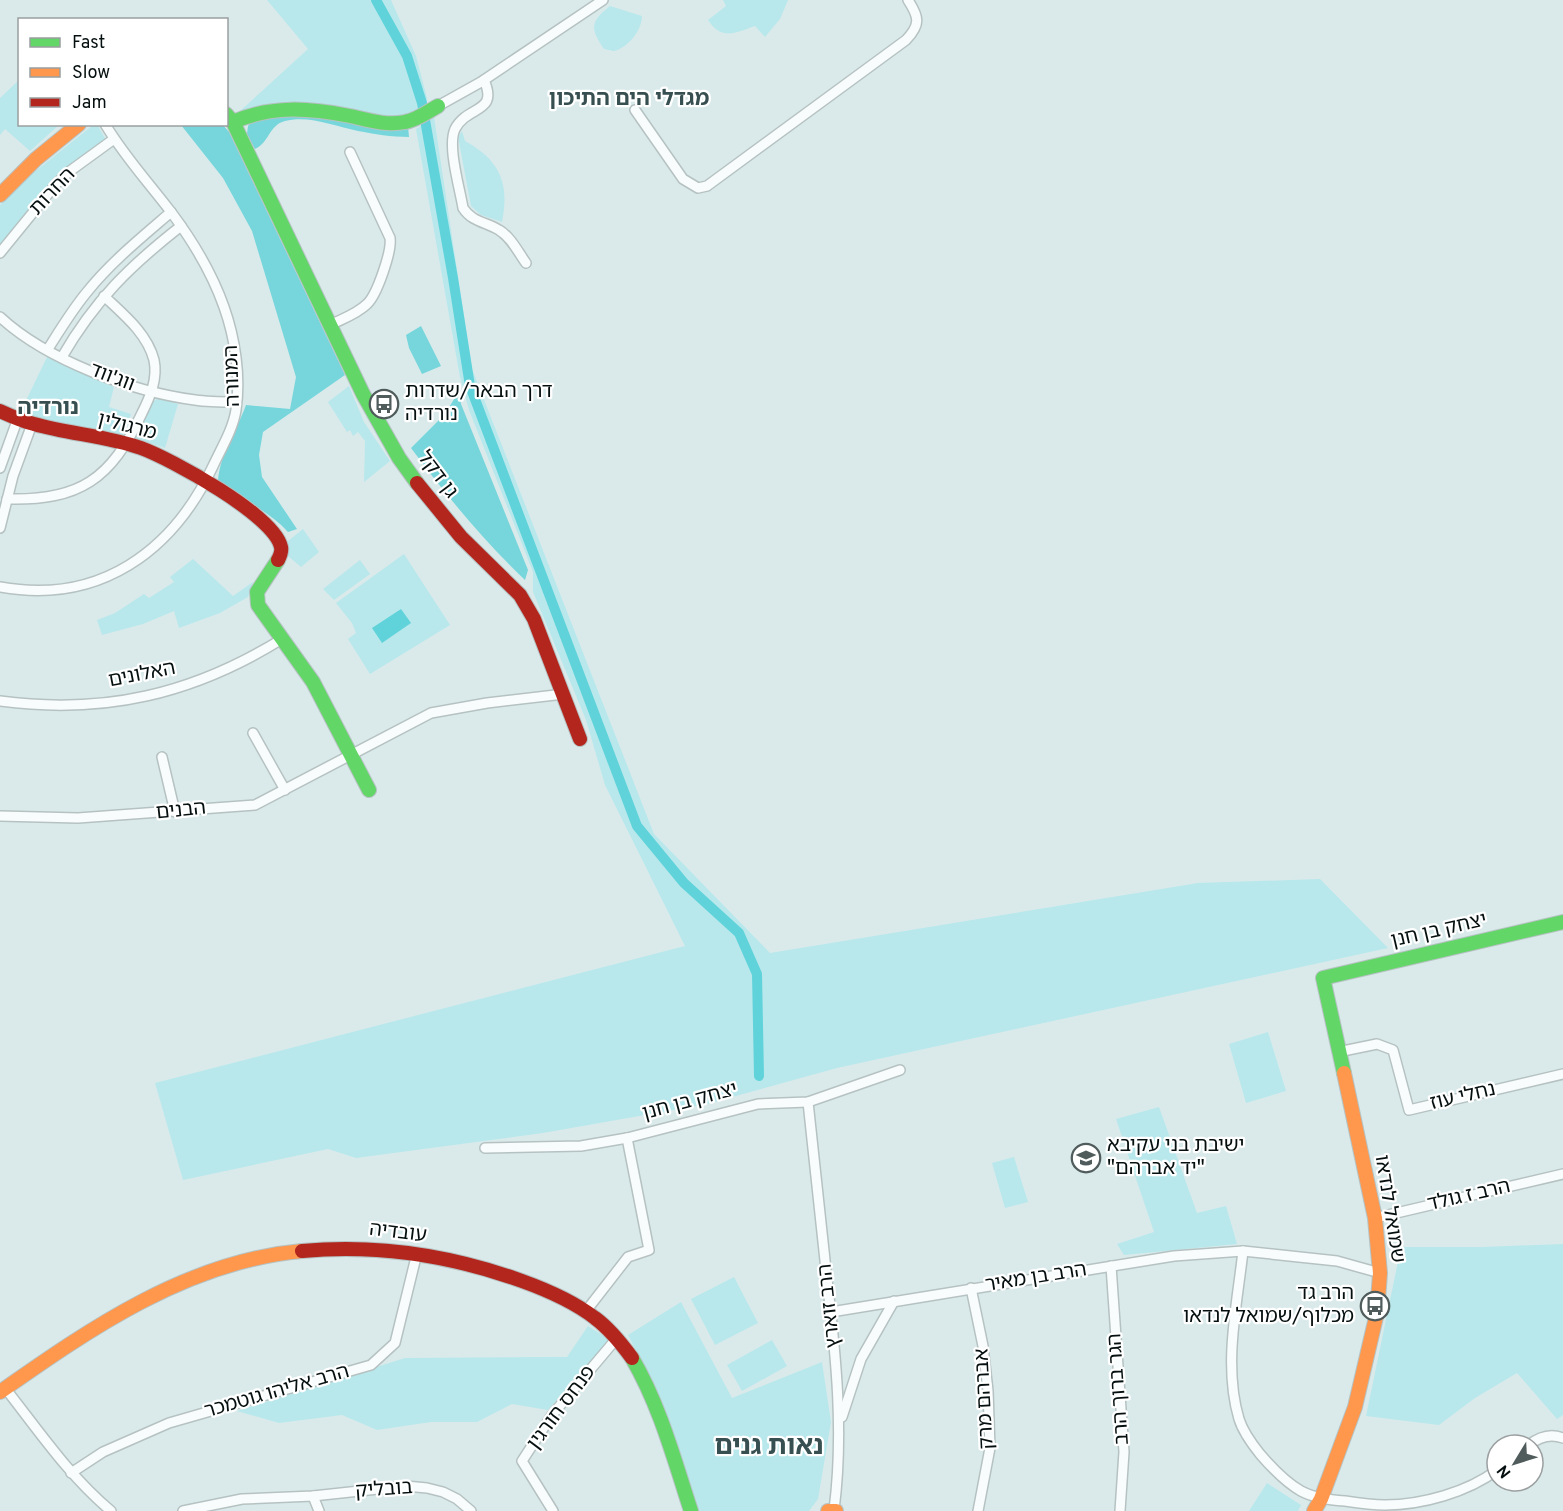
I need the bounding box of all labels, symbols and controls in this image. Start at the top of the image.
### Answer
legend [18,18,228,126]
text: Fast [72,32,105,55]
text: Slow [72,62,110,85]
district label: מגדלי הים התיכון [549,86,709,113]
text: Jam [72,92,107,115]
street label: החרות [24,163,82,221]
street label: המנורה [219,345,247,407]
street label: ווג'ווד [86,357,138,399]
place label: דרך הבאר/שדרות נורדיה [405,379,553,428]
bus stop icon: דרך הבאר/שדרות נורדיה [368,388,400,420]
district label: נורדיה [17,395,79,422]
street label: מרגולין [95,407,159,447]
street label: גן דקל [411,446,464,504]
street label: האלונים [106,656,178,694]
street label: הבנים [155,795,207,827]
street label: יצחק בן חנן [1389,907,1489,955]
street label: יצחק בן חנן [639,1077,741,1127]
street label: נחלי עוז [1428,1077,1498,1117]
place label: ישיבת בני עקיבא "יד אברהם" [1107,1133,1244,1182]
school or university icon: ישיבת בני עקיבא "יד אברהם" [1070,1142,1102,1174]
street label: שמואל לנדאו [1368,1153,1410,1265]
street label: הרב ז גולד [1425,1174,1513,1218]
street label: עובדיה [368,1217,428,1249]
street label: הרב בן מאיר [983,1257,1089,1299]
street label: הרב זוארץ [813,1263,847,1349]
place label: הרב גד מכלוף/שמואל לנדאו [1183,1281,1354,1330]
bus stop icon: הרב גד מכלוף/שמואל לנדאו [1359,1290,1391,1322]
street label: הגר ברוך הרב [1102,1332,1136,1446]
street label: אברהם מרק [969,1348,1001,1450]
street label: הרב אליהו גוטמכר [202,1359,352,1425]
street label: פנחס חורגין [522,1361,602,1455]
district label: נאות גנים [714,1431,824,1464]
north arrow [1485,1433,1545,1493]
text: N [1493,1460,1516,1482]
street label: בובליק [354,1475,414,1505]

